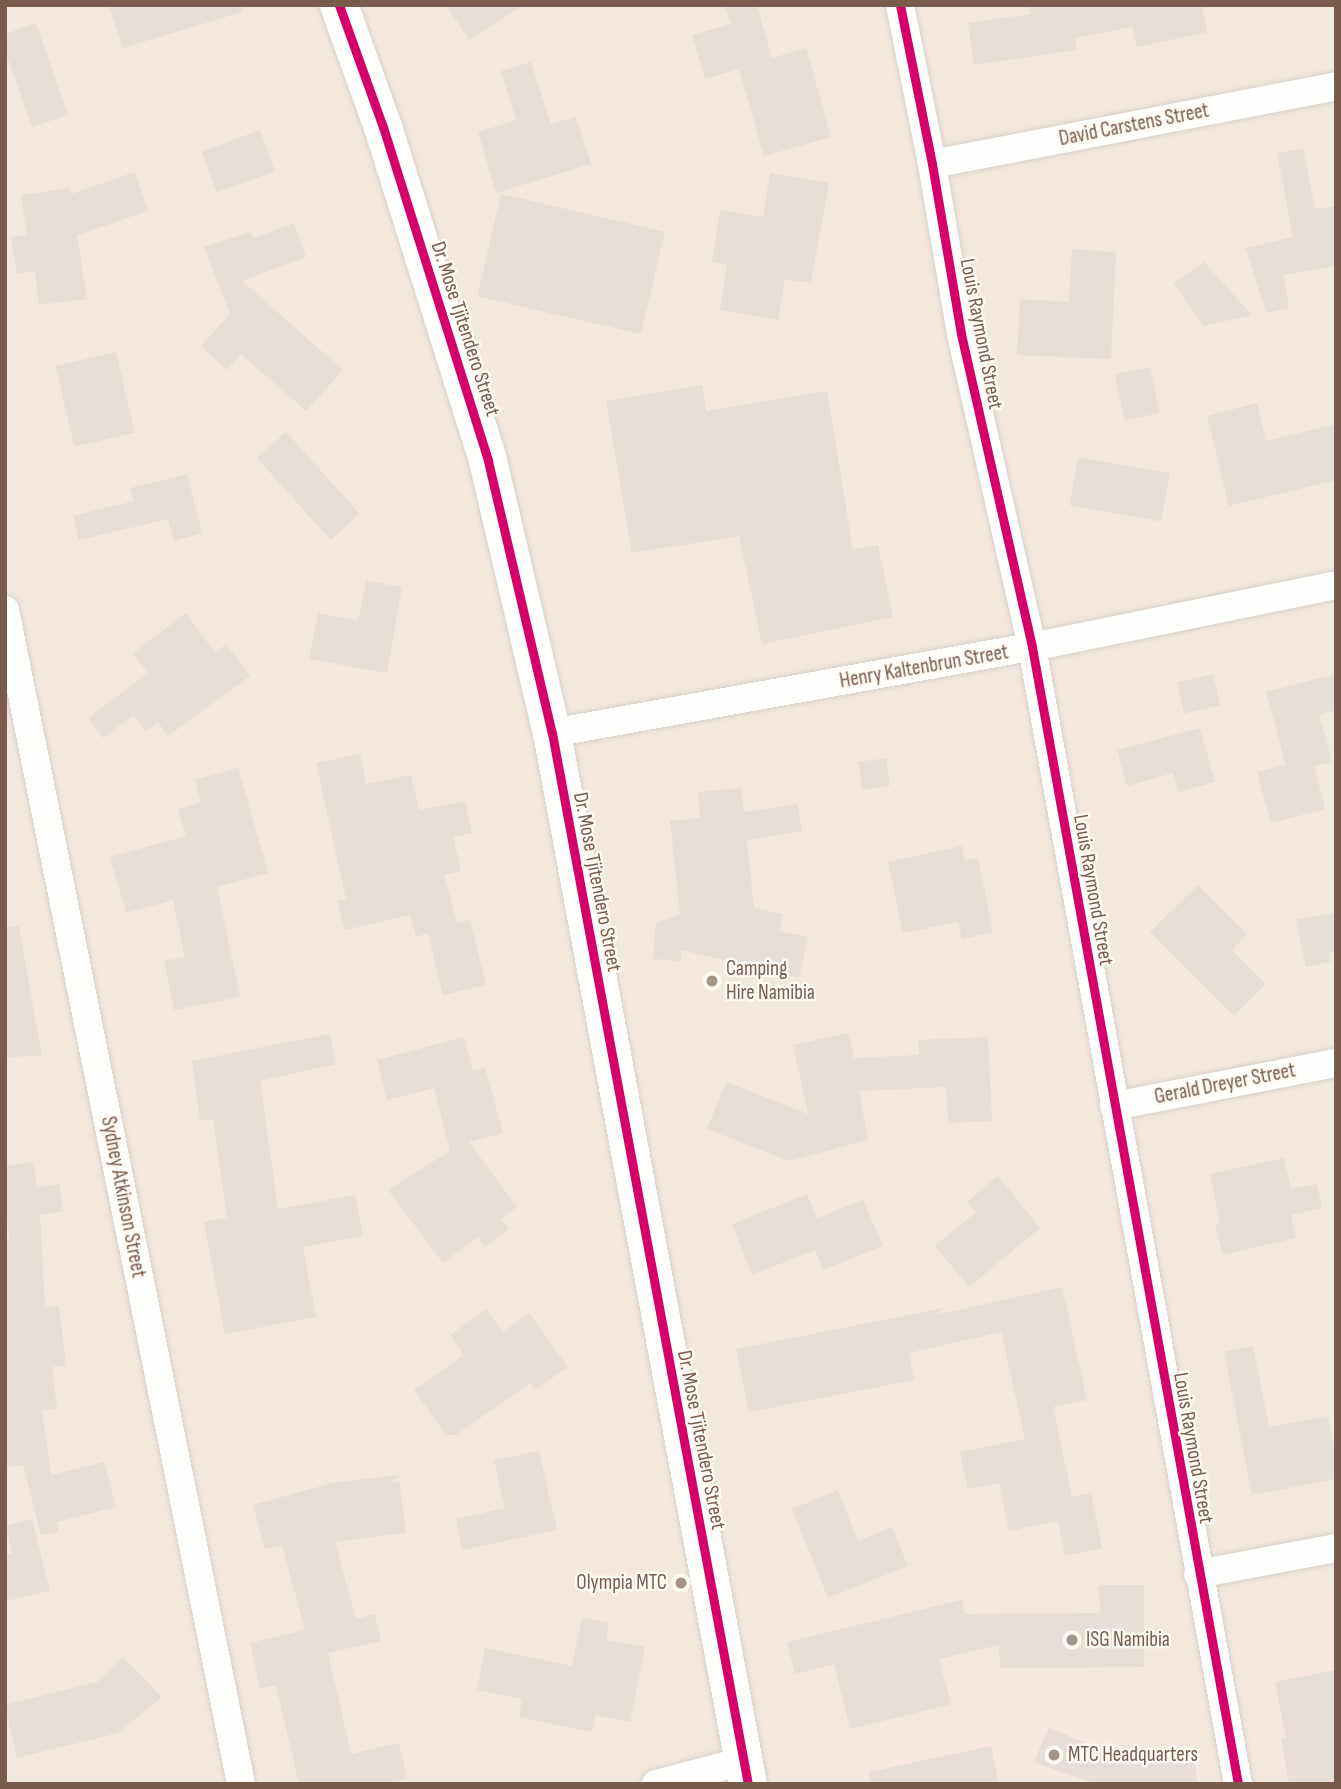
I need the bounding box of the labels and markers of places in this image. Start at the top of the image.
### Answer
place label: Camping Hire Namibia [726,956,815,1006]
marker: Camping Hire Namibia [704,973,720,989]
place label: Olympia MTC [576,1570,667,1596]
marker: Olympia MTC [673,1575,689,1591]
place label: ISG Namibia [1086,1627,1170,1653]
marker: ISG Namibia [1064,1632,1080,1648]
place label: MTC Headquarters [1068,1742,1198,1768]
marker: MTC Headquarters [1046,1747,1062,1763]

